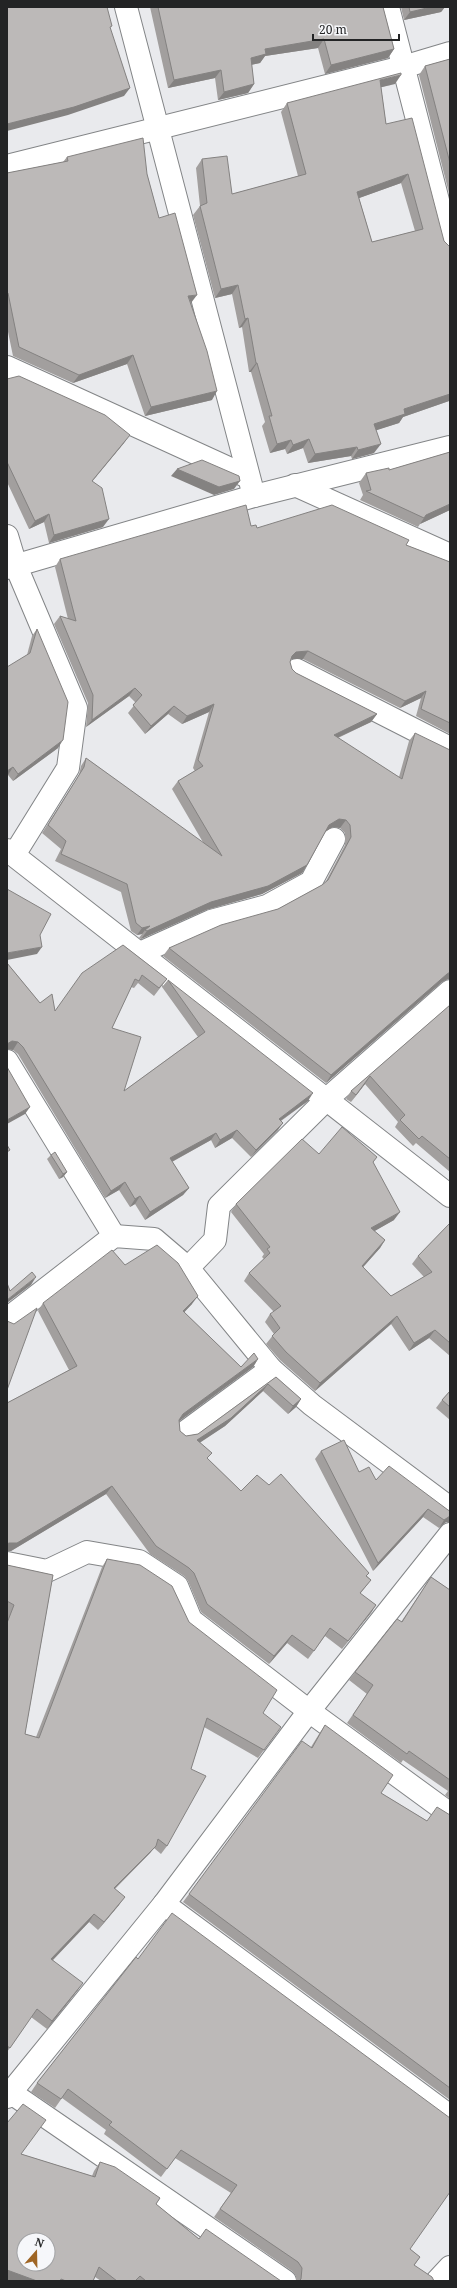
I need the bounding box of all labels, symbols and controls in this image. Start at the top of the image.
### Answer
scale bar [313,16,399,42]
text: 20 m [319,21,347,38]
north arrow [16,2232,56,2272]
text: N [33,2234,47,2251]

